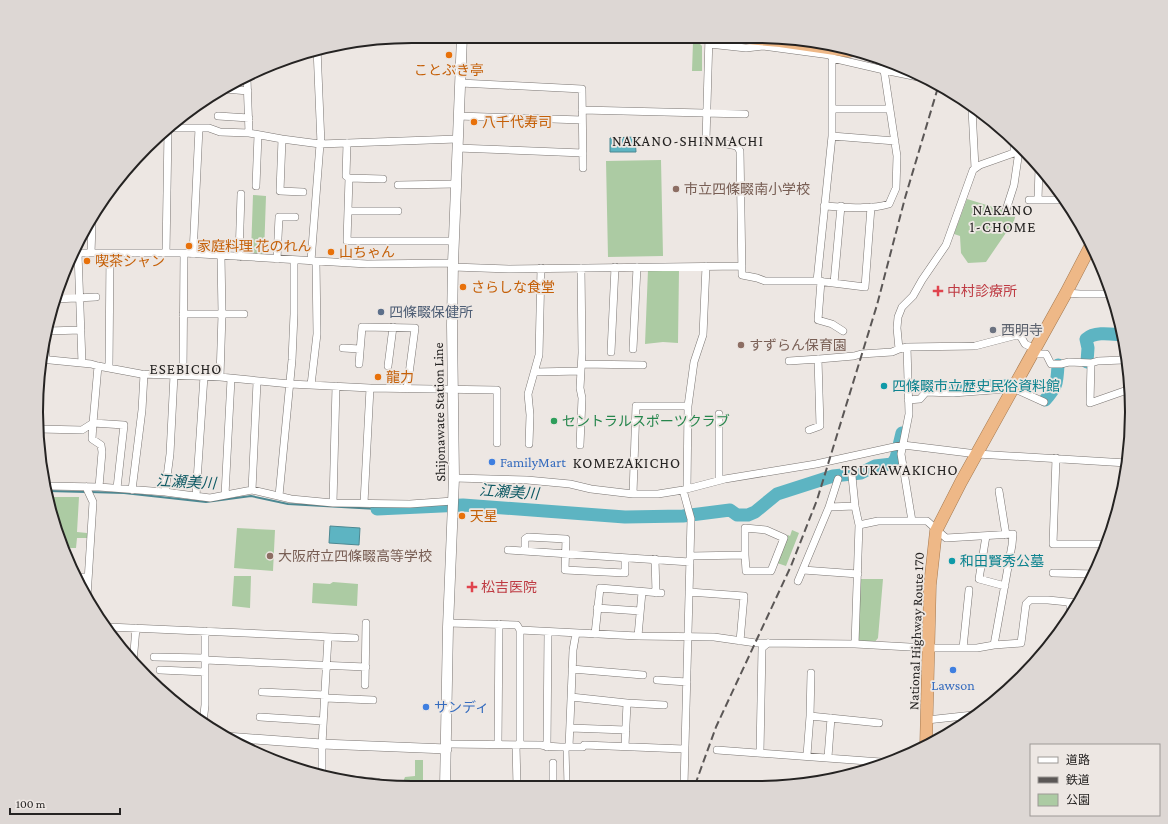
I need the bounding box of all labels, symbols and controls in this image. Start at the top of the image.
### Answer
marker: ことぶき亭 [444,50,454,60]
place label: ことぶき亭 [414,62,484,78]
place label: 八千代寿司 [482,114,552,130]
marker: 八千代寿司 [469,117,479,127]
district label: NAKANO-SHINMACHI [612,133,764,149]
place label: 市立四條畷南小学校 [684,181,810,197]
marker: 市立四條畷南小学校 [671,184,681,194]
district label: NAKANO 1-CHOME [970,202,1036,235]
place label: 家庭料理 花のれん [197,238,312,254]
marker: 家庭料理 花のれん [184,241,194,251]
place label: 山ちゃん [339,244,395,260]
marker: 山ちゃん [326,247,336,257]
place label: 喫茶シャン [95,253,165,269]
marker: 喫茶シャン [82,256,92,266]
place label: さらしな食堂 [471,279,555,295]
marker: さらしな食堂 [458,282,468,292]
place label: 中村診療所 [947,283,1017,299]
marker: 中村診療所 [932,285,944,297]
place label: 四條畷保健所 [389,304,473,320]
marker: 四條畷保健所 [376,307,386,317]
place label: 西明寺 [1001,322,1043,338]
marker: 西明寺 [988,325,998,335]
place label: すずらん保育園 [749,337,847,353]
marker: すずらん保育園 [736,340,746,350]
street label: Shijonawate Station Line [430,342,449,482]
district label: ESEBICHO [150,361,222,377]
place label: 龍力 [386,369,414,385]
marker: 龍力 [373,372,383,382]
place label: 四條畷市立歴史民俗資料館 [892,378,1060,394]
marker: 四條畷市立歴史民俗資料館 [879,381,889,391]
place label: セントラルスポーツクラブ [562,413,730,429]
marker: セントラルスポーツクラブ [549,416,559,426]
place label: FamilyMart [500,454,566,470]
district label: KOMEZAKICHO [573,455,681,471]
marker: FamilyMart [487,457,497,467]
district label: TSUKAWAKICHO [841,462,959,478]
water label: 江瀬美川 [156,472,218,492]
water label: 江瀬美川 [479,482,541,502]
place label: 天星 [470,508,498,524]
marker: 天星 [457,511,467,521]
place label: 大阪府立四條畷高等学校 [278,548,432,564]
marker: 大阪府立四條畷高等学校 [265,551,275,561]
street label: National Highway Route 170 [905,552,927,710]
place label: 和田賢秀公墓 [960,553,1044,569]
marker: 和田賢秀公墓 [947,556,957,566]
place label: 松吉医院 [481,579,537,595]
marker: 松吉医院 [466,581,478,593]
marker: Lawson [948,665,958,675]
place label: Lawson [931,677,975,693]
place label: サンディ [434,699,489,715]
marker: サンディ [421,702,431,712]
legend [1030,744,1160,816]
text: 道路 [1066,753,1090,767]
text: 鉄道 [1066,773,1090,787]
scale bar [10,790,120,816]
text: 公園 [1066,793,1090,807]
text: 100 m [16,797,46,811]

